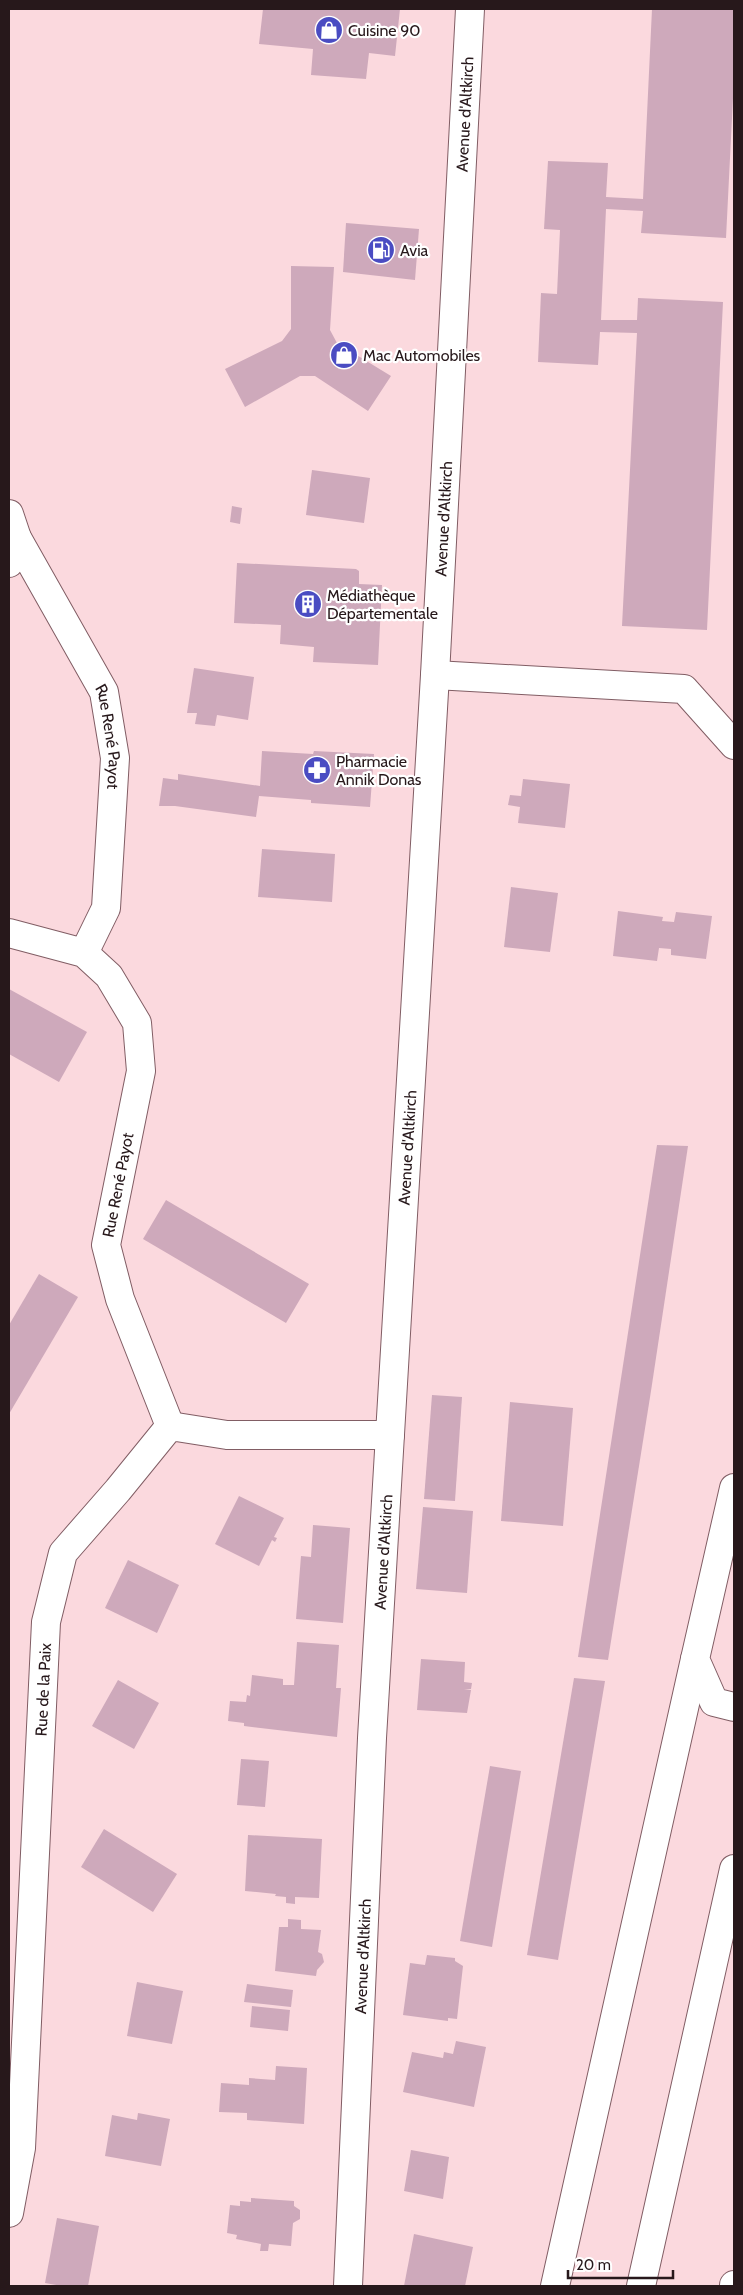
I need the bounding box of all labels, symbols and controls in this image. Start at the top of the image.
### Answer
shop icon: Cuisine 90 [314,15,344,45]
place label: Cuisine 90 [348,21,420,40]
street label: Avenue d'Altkirch [452,56,477,172]
fuel station icon: Avia [366,235,396,265]
place label: Avia [400,241,429,260]
shop icon: Mac Automobiles [329,340,359,370]
place label: Mac Automobiles [363,346,481,365]
street label: Avenue d'Altkirch [431,460,456,577]
place label: Médiathèque Départementale [327,586,438,623]
building icon: Médiathèque Départementale [293,589,323,619]
street label: Rue René Payot [92,680,125,790]
place label: Pharmacie Annik Donas [336,752,422,789]
pharmacy icon: Pharmacie Annik Donas [302,755,332,785]
street label: Avenue d'Altkirch [394,1089,420,1206]
street label: Rue René Payot [99,1130,138,1239]
street label: Avenue d'Altkirch [370,1494,396,1610]
street label: Rue de la Paix [31,1642,55,1737]
street label: Avenue d'Altkirch [350,1898,374,2014]
scale bar [568,2248,673,2280]
text: 20 m [576,2256,611,2274]

